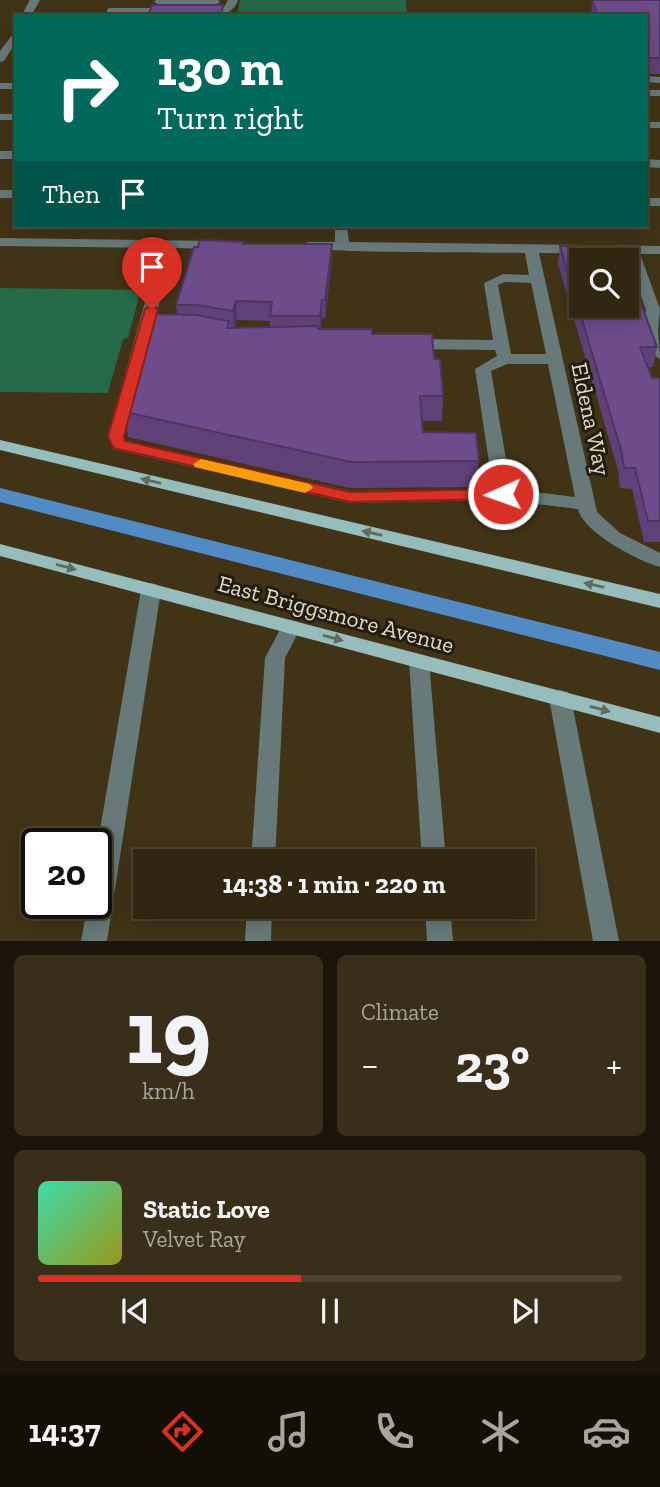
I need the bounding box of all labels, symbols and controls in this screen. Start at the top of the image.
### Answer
text: 130 m [157,39,283,98]
icon: right [42,42,133,133]
text: Turn right [157,99,304,137]
icon: arrive [114,175,152,213]
text: Then [42,178,100,210]
pin [122,237,182,309]
icon: arrive [133,248,171,286]
map controls [569,248,639,318]
button: search [569,248,639,318]
street label: Eldena Way [565,360,617,478]
position arrow [466,457,540,531]
one-way arrow [140,475,162,486]
one-way arrow [361,527,383,538]
one-way arrow [55,562,77,573]
street label: East Briggsmore Avenue [215,569,457,659]
one-way arrow [582,579,604,590]
one-way arrow [322,633,344,644]
one-way arrow [590,704,612,715]
speed limit sign: 20 [21,828,112,919]
text: 14:38 · 1 min · 220 m [223,868,445,900]
text: 19 [126,977,211,1086]
text: Climate [361,998,439,1026]
text: 23° [455,1033,530,1095]
text: − [361,1042,379,1088]
text: + [606,1042,622,1088]
text: km/h [142,1077,195,1105]
text: Static Love [143,1193,270,1225]
text: Velvet Ray [143,1225,245,1253]
icon: previous [116,1292,154,1330]
icon: pause [311,1292,349,1330]
icon: next [506,1292,544,1330]
icon: directions [158,1407,207,1456]
icon: music [264,1407,313,1456]
icon: phone [370,1407,419,1456]
icon: climate [476,1407,525,1456]
icon: car [582,1407,631,1456]
text: 14:37 [29,1412,101,1450]

